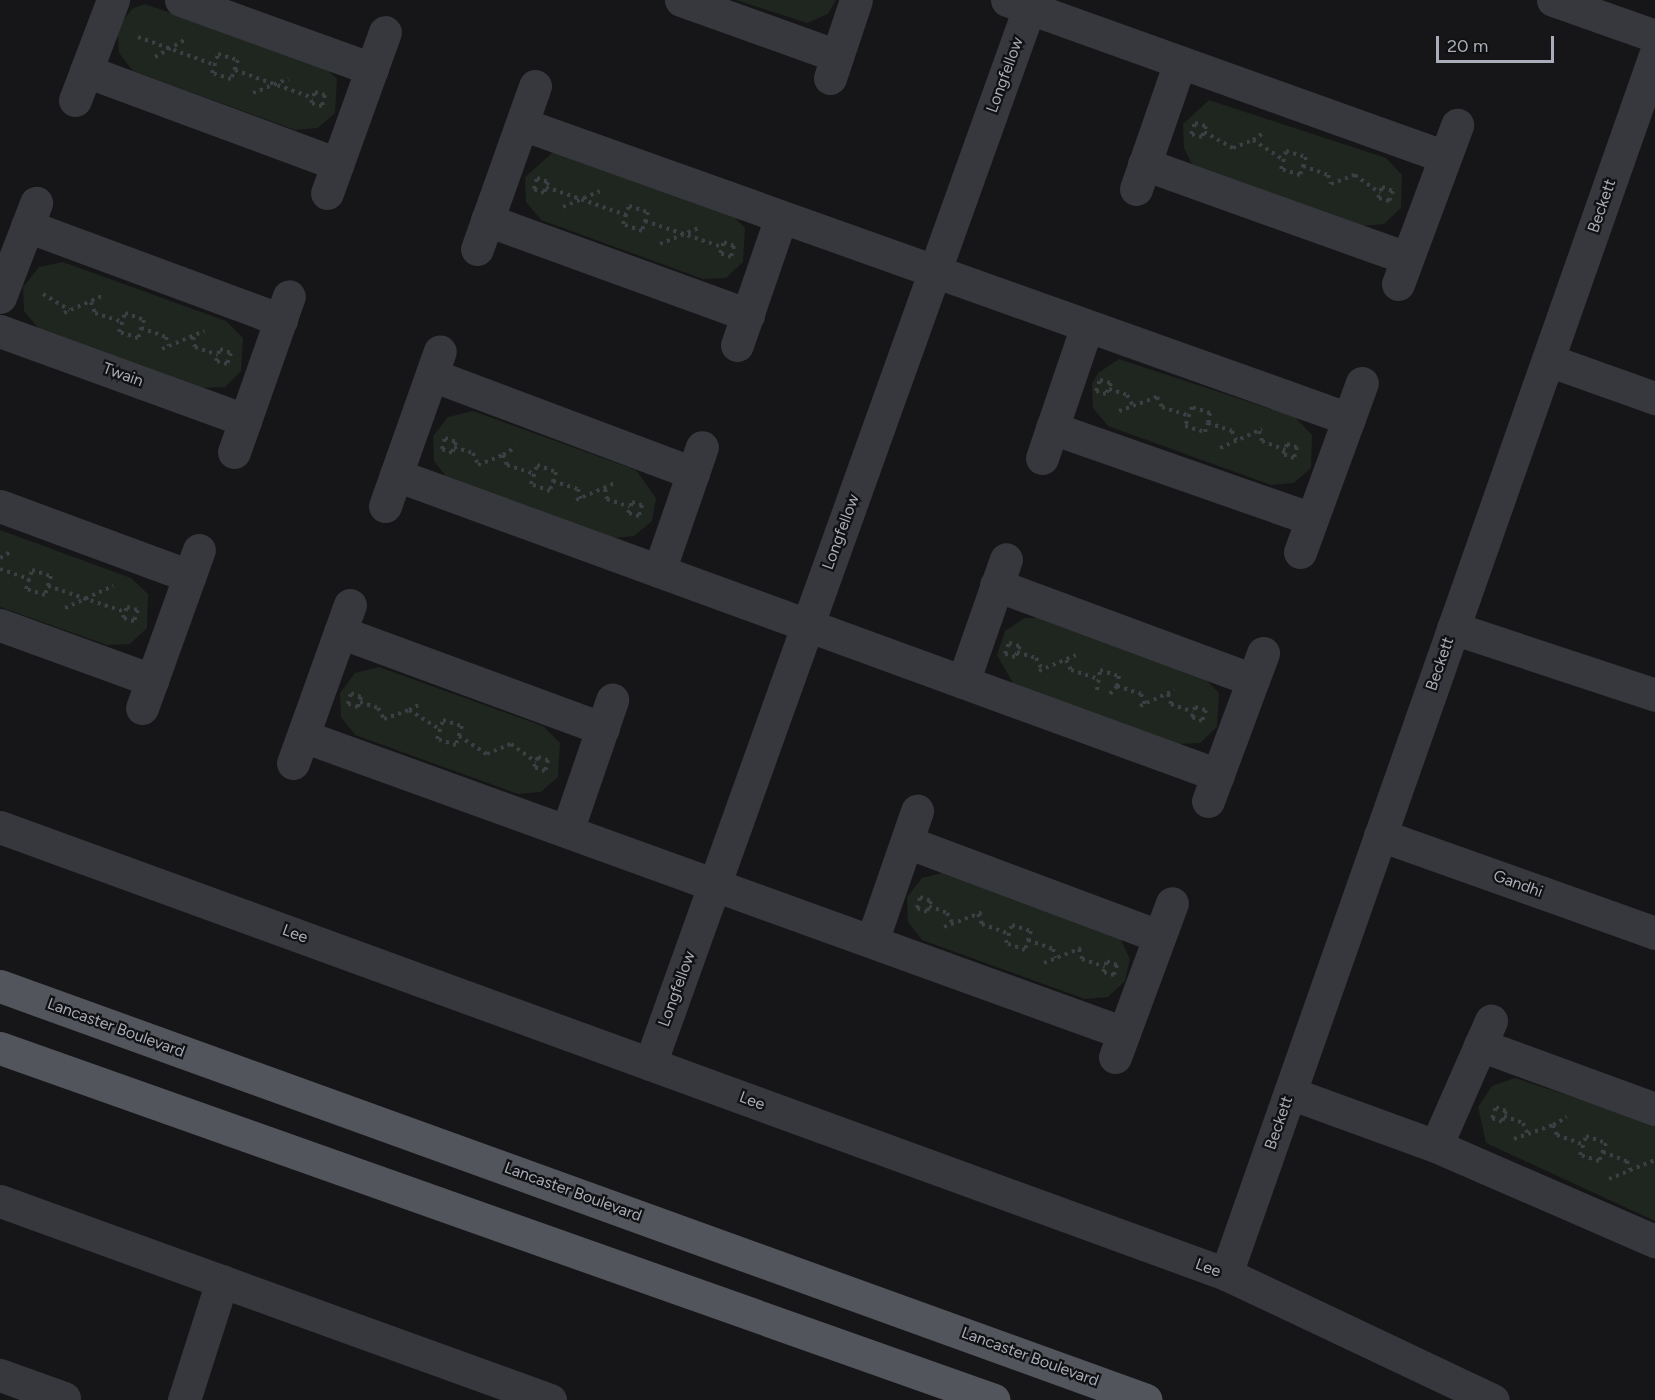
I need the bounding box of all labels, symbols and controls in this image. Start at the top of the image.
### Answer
scale bar [1439,24,1558,62]
street label: Longfellow [982,35,1028,115]
text: 20 m [1447,35,1488,57]
street label: Beckett [1584,177,1620,235]
street label: Twain [100,359,146,391]
street label: Longfellow [818,492,864,572]
street label: Beckett [1422,635,1458,693]
street label: Gandhi [1491,866,1545,902]
street label: Lee [280,921,310,947]
street label: Longfellow [654,949,700,1029]
street label: Lancaster Boulevard [45,994,187,1062]
street label: Lee [737,1088,767,1114]
street label: Beckett [1261,1094,1297,1152]
street label: Lancaster Boulevard [502,1158,644,1226]
street label: Lee [1193,1255,1223,1281]
street label: Lancaster Boulevard [959,1323,1101,1391]

